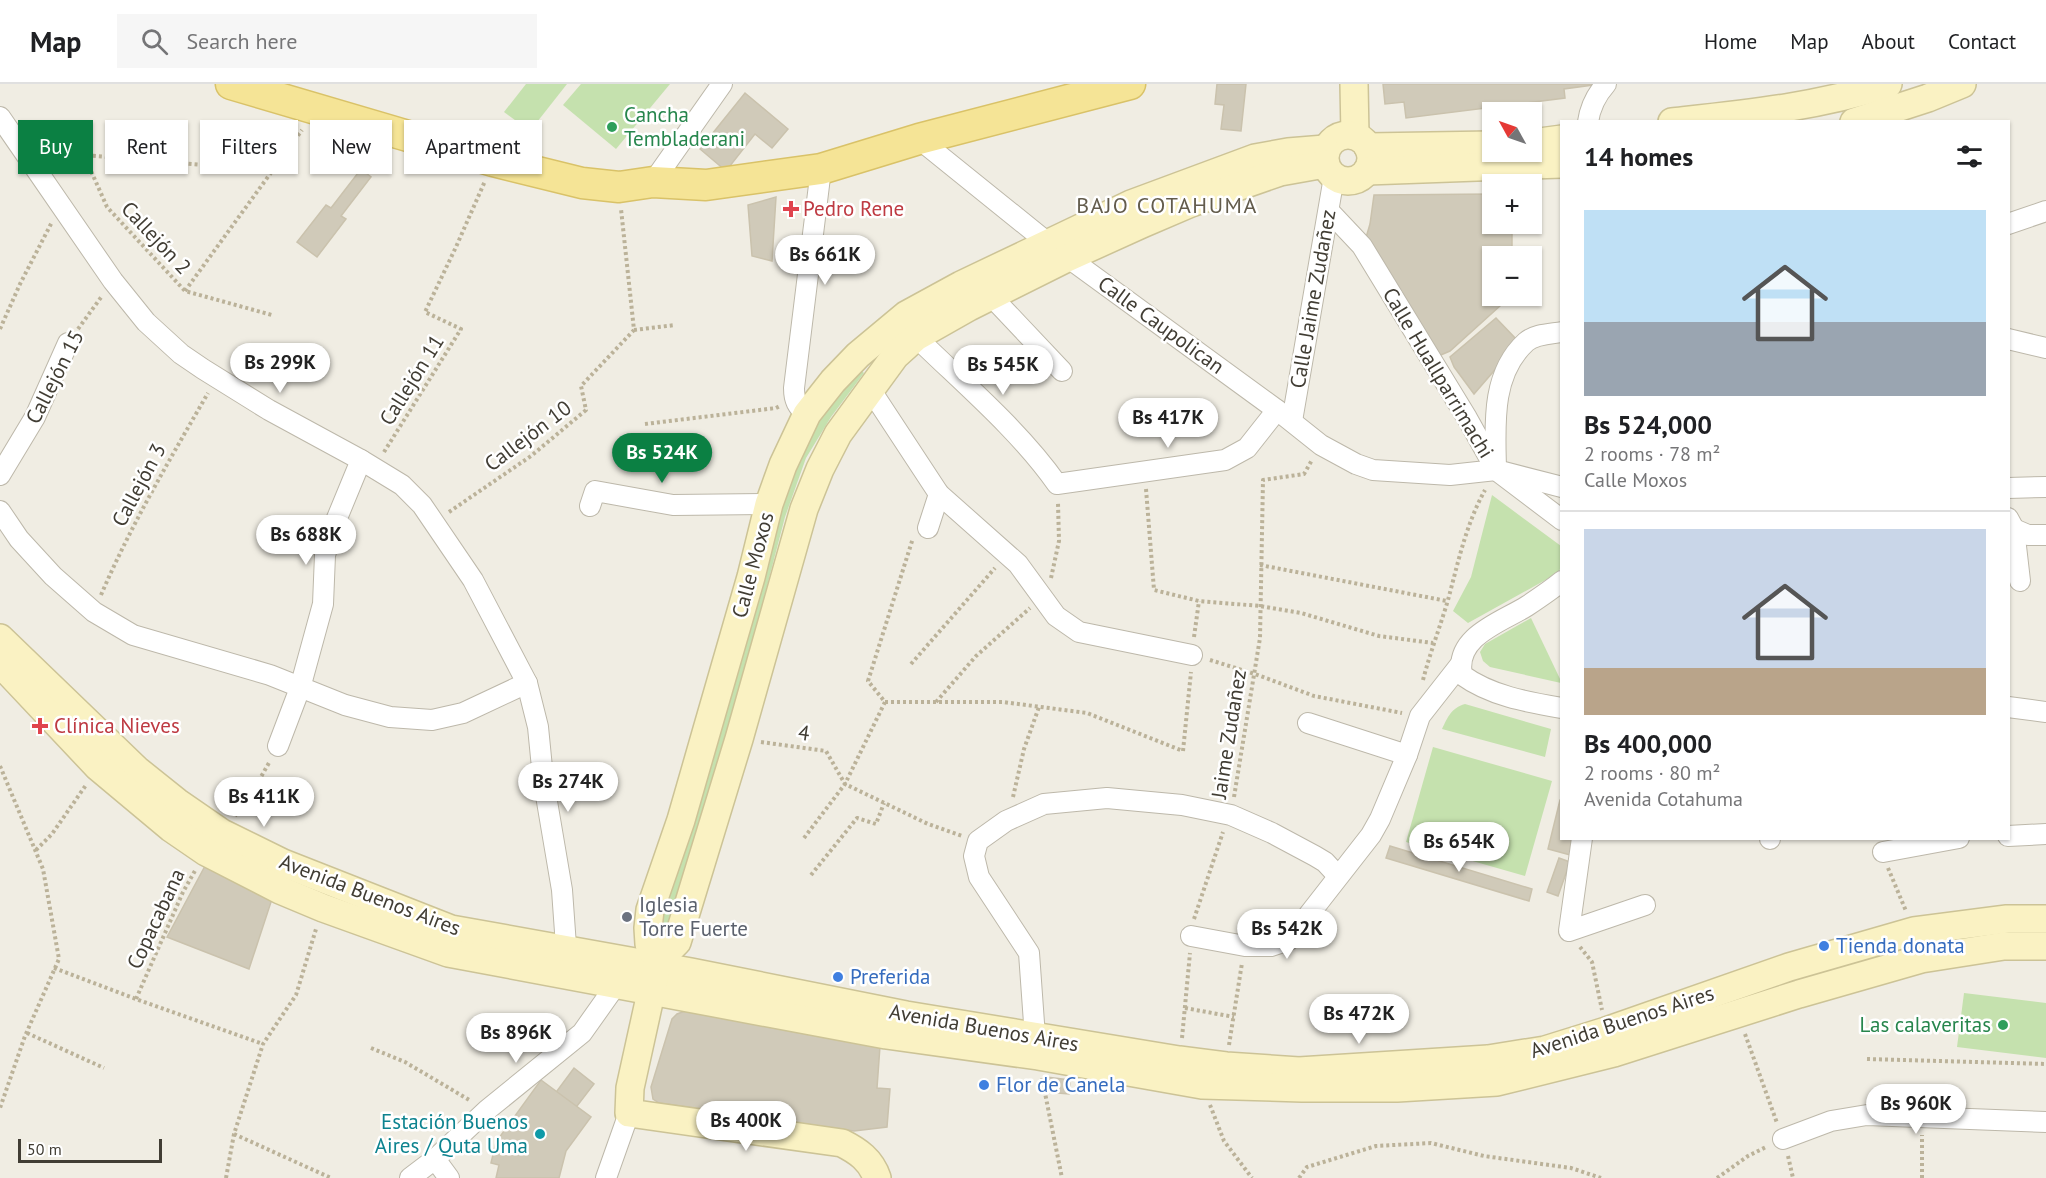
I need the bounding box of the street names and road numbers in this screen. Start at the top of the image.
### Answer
street label: Callejón 2 [116,195,197,280]
street label: Calle Jaime Zudañez [1284,207,1342,390]
street label: Calle Caupolican [1093,270,1230,380]
street label: Calle Huallparrimachi [1377,282,1500,463]
street label: Callejón 15 [19,325,90,428]
street label: Callejón 11 [373,329,450,430]
street label: Callejón 10 [479,394,576,477]
street label: Callejón 3 [105,439,172,531]
street label: Calle Moxos [725,509,780,621]
street label: Jaime Zudañez [1205,667,1252,801]
street label: 4 [797,718,812,747]
street label: Avenida Buenos Aires [276,848,465,942]
street label: Copacabana [121,864,191,973]
street label: Avenida Buenos Aires [1526,979,1717,1064]
street label: Avenida Buenos Aires [887,998,1081,1057]

